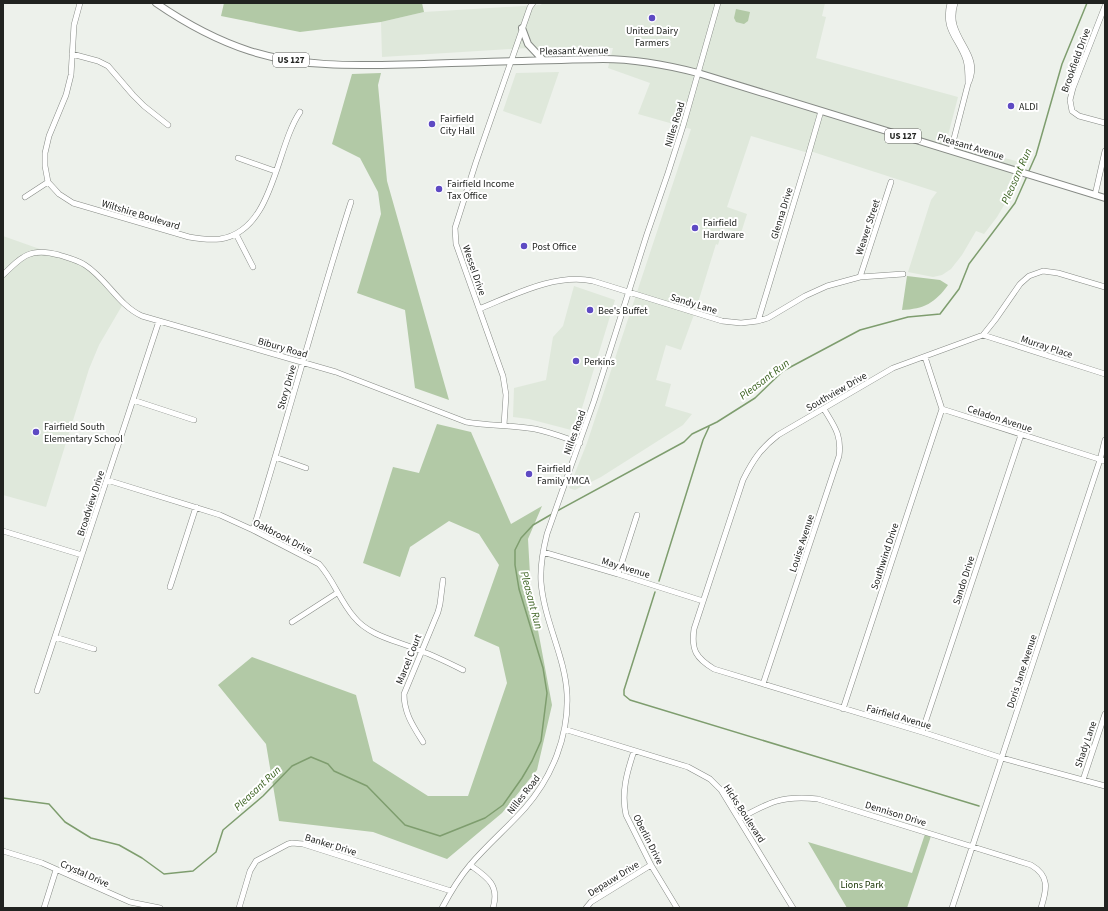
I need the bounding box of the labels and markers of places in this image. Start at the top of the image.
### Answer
marker: United Dairy Farmers [647,13,657,23]
place label: United Dairy Farmers [626,24,678,50]
place label: ALDI [1019,100,1038,114]
marker: ALDI [1006,101,1016,111]
place label: Fairfield City Hall [440,112,475,138]
marker: Fairfield City Hall [427,119,437,129]
place label: Fairfield Income Tax Office [447,177,514,203]
marker: Fairfield Income Tax Office [434,184,444,194]
place label: Fairfield Hardware [703,216,744,242]
marker: Fairfield Hardware [690,223,700,233]
place label: Post Office [532,240,576,254]
marker: Post Office [519,241,529,251]
place label: Bee's Buffet [598,304,648,318]
marker: Bee's Buffet [585,305,595,315]
place label: Perkins [584,355,615,369]
marker: Perkins [571,356,581,366]
place label: Fairfield South Elementary School [44,420,123,446]
marker: Fairfield South Elementary School [31,427,41,437]
place label: Fairfield Family YMCA [537,462,590,488]
marker: Fairfield Family YMCA [524,469,534,479]

